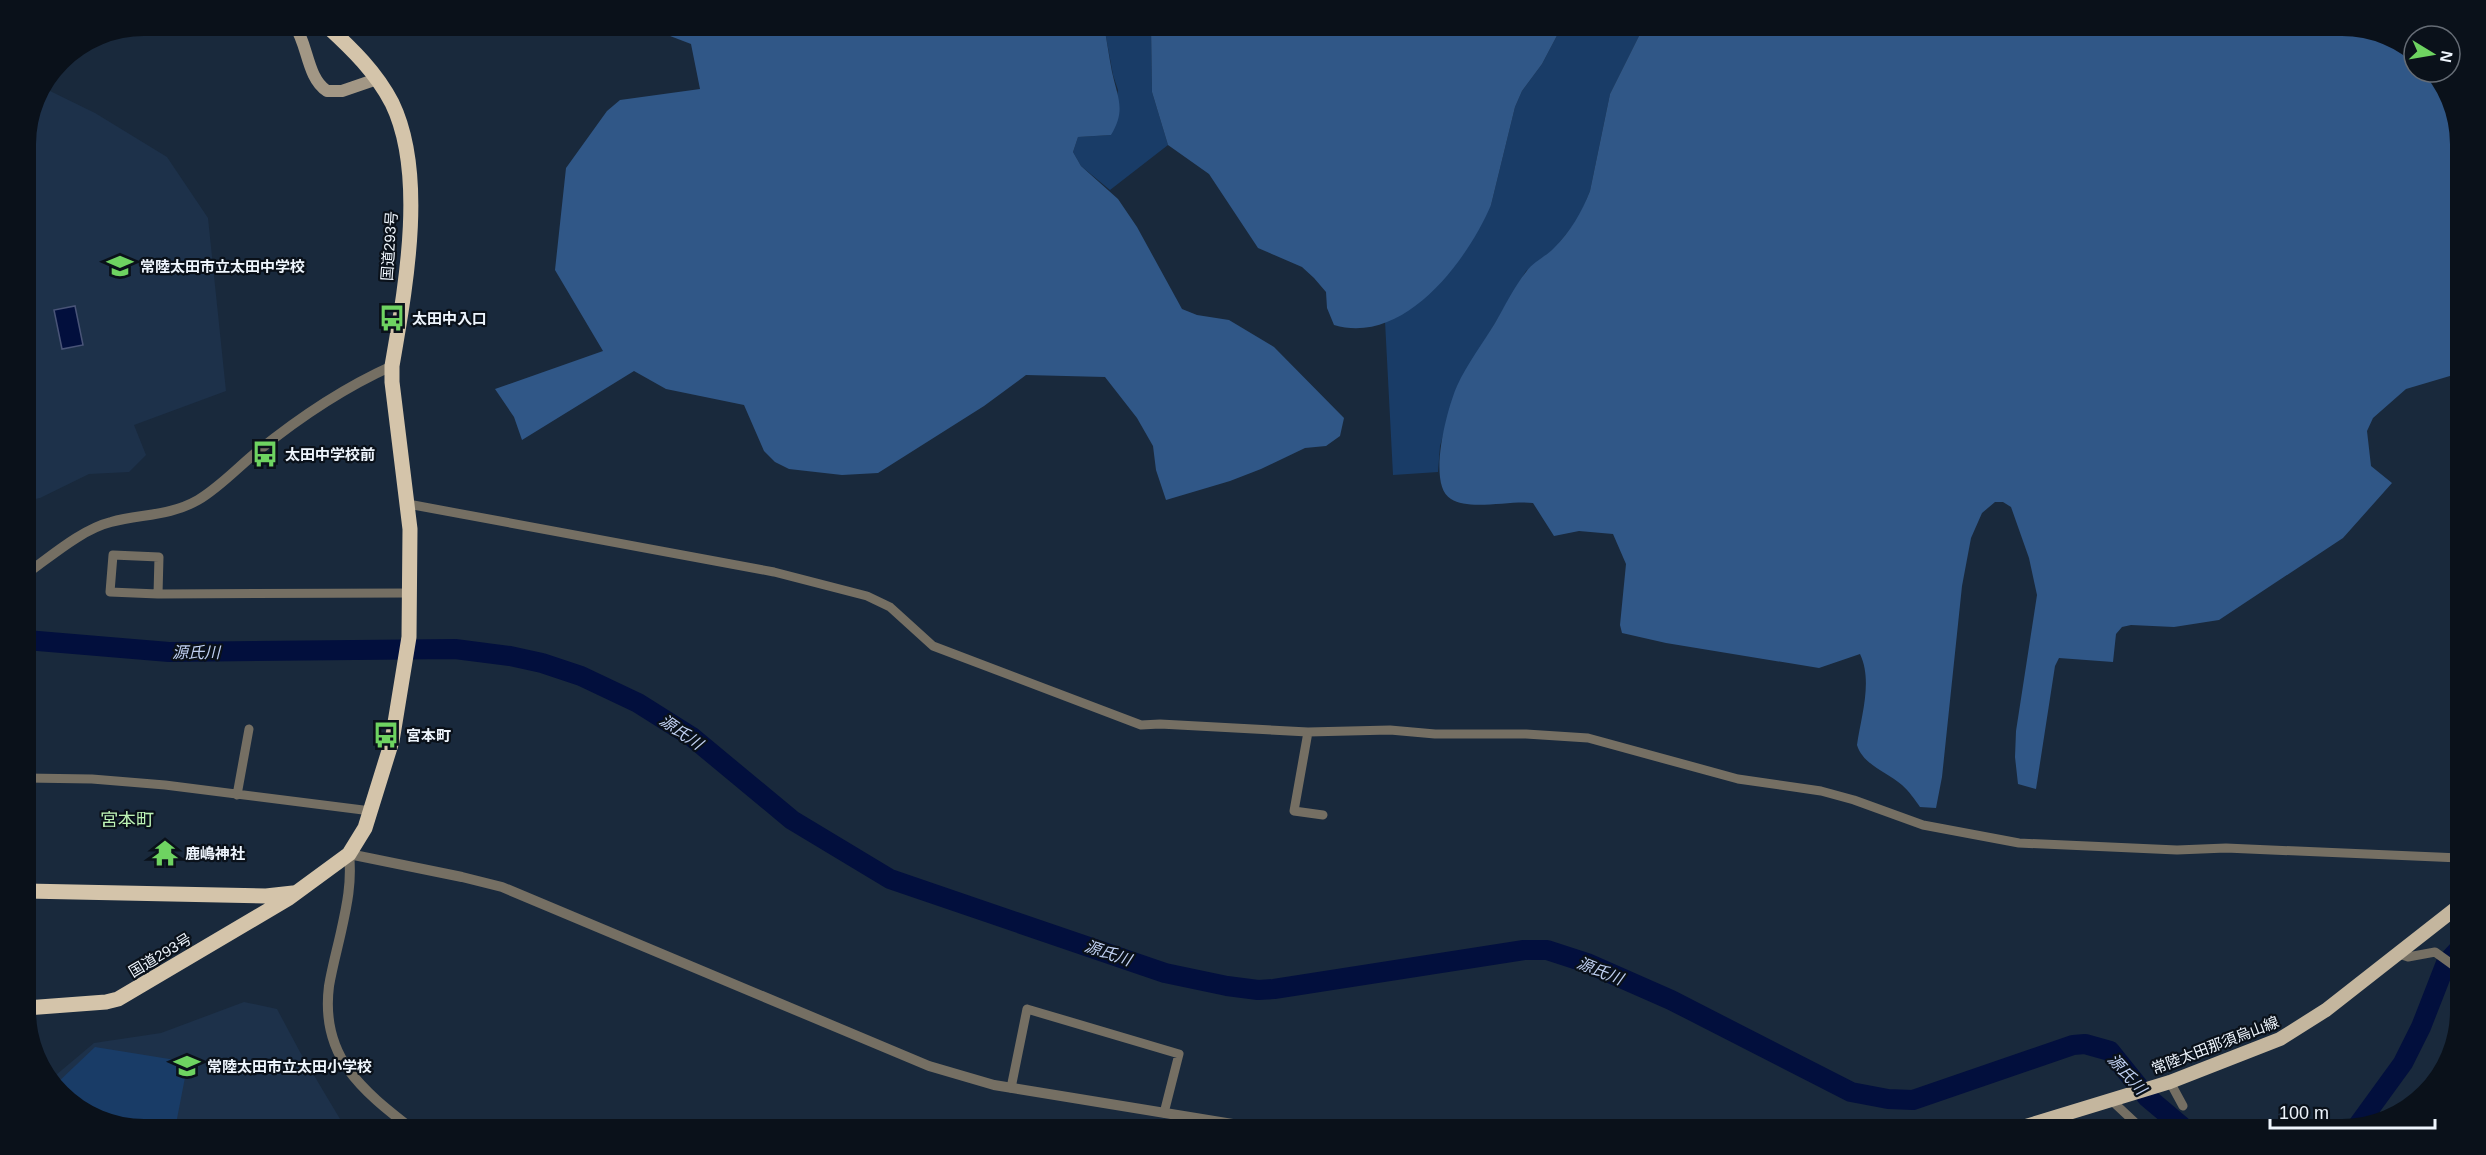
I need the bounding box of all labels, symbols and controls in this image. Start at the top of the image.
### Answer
north arrow [2402,24,2462,84]
text: N [2437,49,2456,64]
street label: 国道293号 [378,210,400,282]
school or university icon: 常陸太田市立太田中学校 [105,251,135,281]
place label: 常陸太田市立太田中学校 [140,258,305,275]
bus stop icon: 太田中入口 [377,303,407,333]
place label: 太田中入口 [412,310,487,327]
bus stop icon: 太田中学校前 [250,439,280,469]
place label: 太田中学校前 [285,446,375,463]
water label: 源氏川 [172,644,222,661]
water label: 源氏川 [656,711,707,754]
bus stop icon: 宮本町 [371,720,401,750]
place label: 宮本町 [406,727,451,744]
district label: 宮本町 [100,810,154,830]
temple icon: 鹿嶋神社 [150,838,180,868]
place label: 鹿嶋神社 [185,845,245,862]
street label: 国道293号 [126,930,194,980]
water label: 源氏川 [1083,937,1135,969]
water label: 源氏川 [1575,954,1627,989]
street label: 常陸太田那須烏山線 [2149,1013,2281,1077]
water label: 源氏川 [2105,1050,2151,1099]
school or university icon: 常陸太田市立太田小学校 [172,1051,202,1081]
place label: 常陸太田市立太田小学校 [207,1058,372,1075]
scale bar [2270,1092,2435,1130]
text: 100 m [2279,1103,2329,1123]

